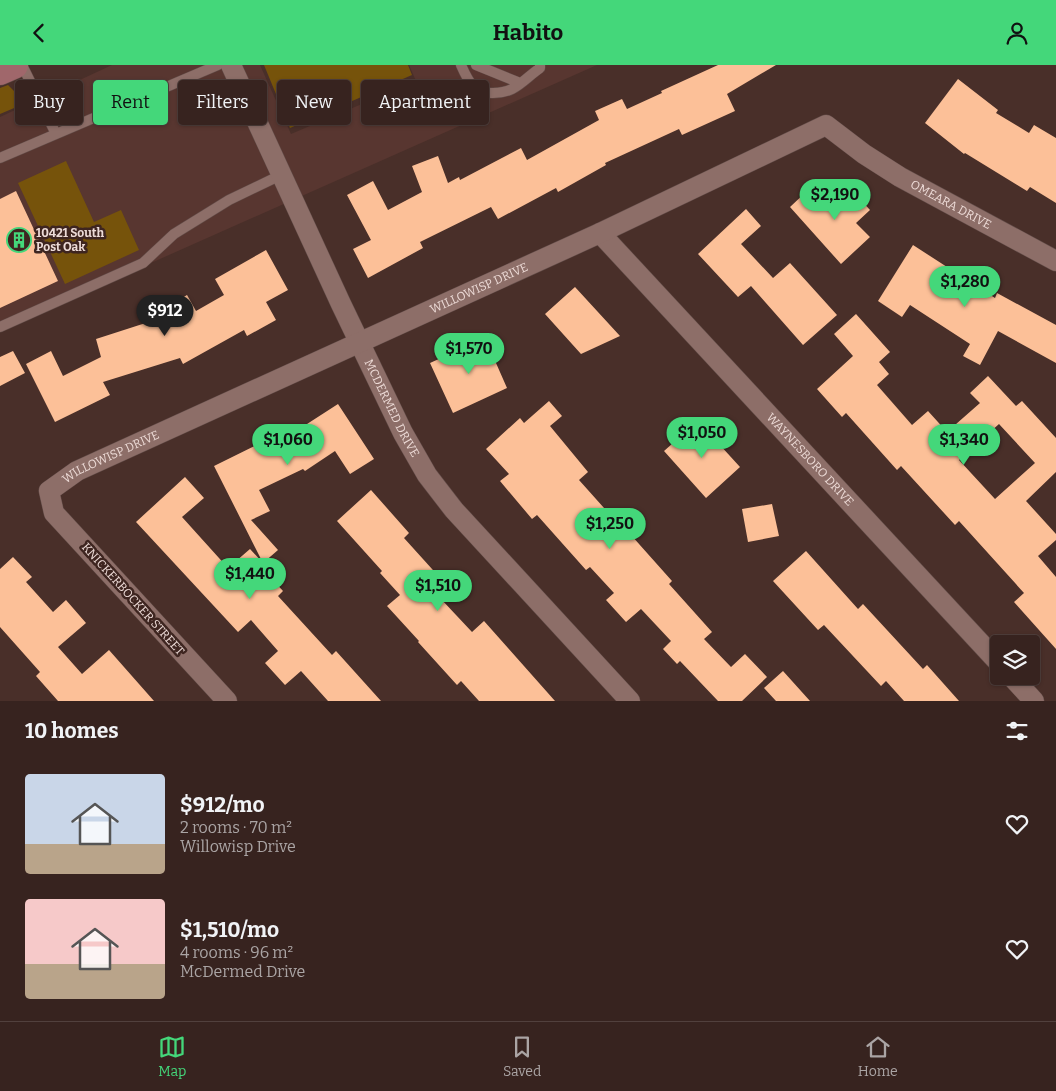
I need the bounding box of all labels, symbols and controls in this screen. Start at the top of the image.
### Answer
icon: back [25,19,53,47]
text: Habito [493,19,563,46]
icon: person [1003,19,1031,47]
chip: Buy [15,80,83,125]
chip: Rent [93,80,168,125]
chip: Filters [178,80,267,125]
chip: New [277,80,351,125]
chip: Apartment [361,80,489,125]
street label: OMEARA DRIVE [908,177,994,232]
pin: $2,190 [794,179,876,221]
text: $2,190 [811,185,859,204]
place label: 10421 South Post Oak [36,226,105,254]
building icon: 10421 South Post Oak [6,227,32,253]
street label: WILLOWISP DRIVE [428,260,530,316]
pin: $1,280 [924,265,1006,308]
text: $1,280 [940,272,990,291]
pin: $912 [135,295,195,337]
text: $912 [147,301,183,320]
pin: $1,570 [428,333,510,375]
text: $1,570 [445,339,493,358]
street label: MCDERMED DRIVE [362,357,422,460]
street label: WAYNESBORO DRIVE [764,410,857,509]
pin: $1,050 [661,417,743,459]
pin: $1,060 [247,423,329,466]
text: $1,050 [678,423,726,442]
pin: $1,340 [923,423,1005,466]
street label: WILLOWISP DRIVE [60,428,161,486]
text: $1,060 [263,430,313,449]
text: $1,340 [939,430,989,449]
pin: $1,250 [569,507,651,550]
text: $1,250 [586,514,634,533]
street label: KNICKERBOCKER STREET [79,540,187,658]
pin: $1,440 [209,557,291,600]
text: $1,440 [225,564,275,583]
pin: $1,510 [397,569,479,612]
text: $1,510 [415,576,461,595]
map controls [990,635,1040,685]
button: layers [990,635,1040,685]
icon: filters [1003,717,1031,745]
text: 10 homes [25,718,119,744]
text: $912/mo [180,792,265,818]
icon: home [65,794,125,854]
icon: heart [1003,810,1031,838]
text: 2 rooms · 70 m² [180,818,292,837]
text: Willowisp Drive [180,837,296,856]
text: $1,510/mo [180,917,279,943]
icon: home [65,919,125,979]
icon: heart [1003,935,1031,963]
text: 4 rooms · 96 m² [180,943,293,962]
text: McDermed Drive [180,962,305,981]
tab: Map [158,1033,186,1080]
tab: Saved [503,1033,541,1080]
tab: Home [858,1033,898,1080]

